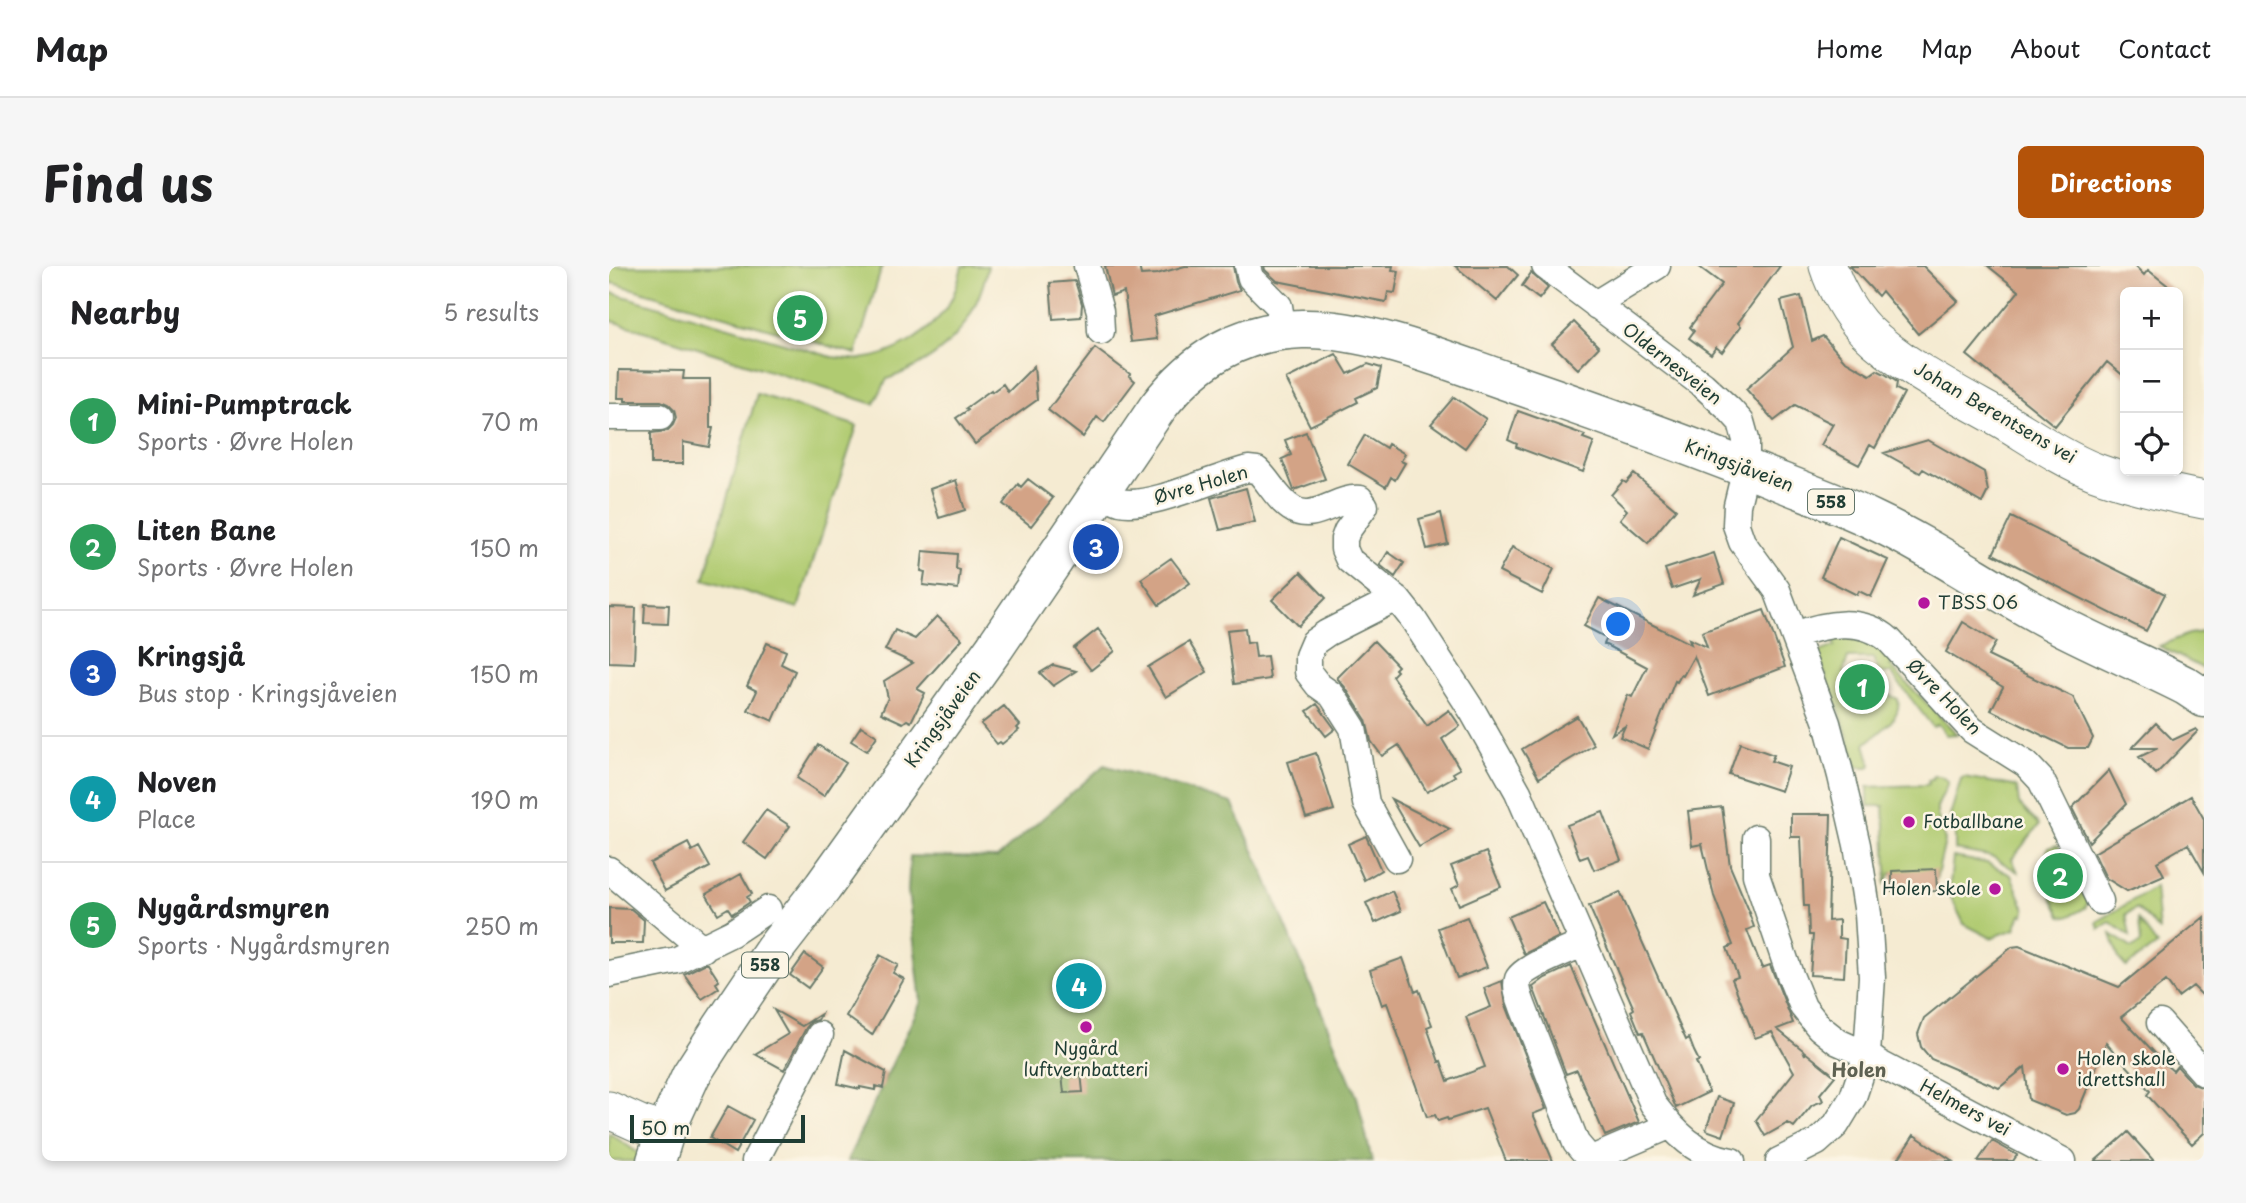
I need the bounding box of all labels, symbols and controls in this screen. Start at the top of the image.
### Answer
text: Map [35,23,108,73]
text: Home [1816,30,1883,66]
text: Map [1921,30,1972,66]
text: About [2010,30,2080,66]
text: Contact [2118,30,2211,66]
text: Find us [42,145,213,219]
button: Directions [2018,146,2204,218]
map controls [2120,287,2183,476]
button: + [2120,287,2183,350]
text: Nearby [70,289,180,334]
pin: 5 [777,292,823,344]
text: 5 results [443,294,539,329]
street label: Oldernesveien [1617,315,1728,410]
button: − [2120,350,2183,413]
street label: Johan Berentsens vei [1910,354,2082,469]
text: Mini-Pumptrack [137,384,352,423]
text: 1 [88,404,99,439]
text: 70 m [481,404,539,439]
button: locate [2120,413,2183,476]
text: Sports · Øvre Holen [137,423,354,458]
street label: Kringsjåveien [1681,431,1798,498]
street label: Øvre Holen [1150,457,1251,510]
road number: 558 [1808,490,1854,514]
text: Liten Bane [137,510,276,549]
pin: 3 [1073,521,1119,573]
text: 2 [85,530,101,565]
text: 150 m [470,530,539,565]
text: Sports · Øvre Holen [137,549,354,584]
place label: TBSS 06 [1938,588,2018,615]
marker: TBSS 06 [1916,595,1932,611]
your location [1601,607,1635,641]
text: Kringsjå [137,636,245,675]
street label: Øvre Holen [1901,651,1988,740]
text: 3 [85,656,101,691]
text: 150 m [470,656,539,691]
pin: 1 [1839,661,1885,713]
street label: Kringsjåveien [897,664,986,773]
text: Bus stop · Kringsjåveien [137,675,398,710]
text: Noven [137,762,217,801]
text: 4 [85,782,101,817]
text: 190 m [471,782,539,817]
text: Place [137,801,196,836]
place label: Fotballbane [1923,807,2024,834]
marker: Fotballbane [1901,814,1917,830]
pin: 2 [2037,850,2083,902]
place label: Holen skole [1882,874,1981,901]
marker: Holen skole [1987,881,2003,897]
text: Nygårdsmyren [137,888,330,927]
text: 5 [86,908,100,943]
text: 250 m [465,908,539,943]
text: Sports · Nygårdsmyren [137,927,390,962]
road number: 558 [742,952,788,978]
pin: 4 [1056,960,1102,1012]
marker: Nygård luftvernbatteri [1078,1019,1094,1035]
place label: Nygård luftvernbatteri [1023,1034,1149,1082]
place label: Holen skole idrettshall [2077,1044,2176,1092]
district label: Holen [1832,1055,1886,1083]
marker: Holen skole idrettshall [2055,1061,2071,1077]
street label: Helmers vei [1916,1072,2016,1142]
scale bar [630,1112,805,1144]
text: 50 m [641,1113,690,1141]

